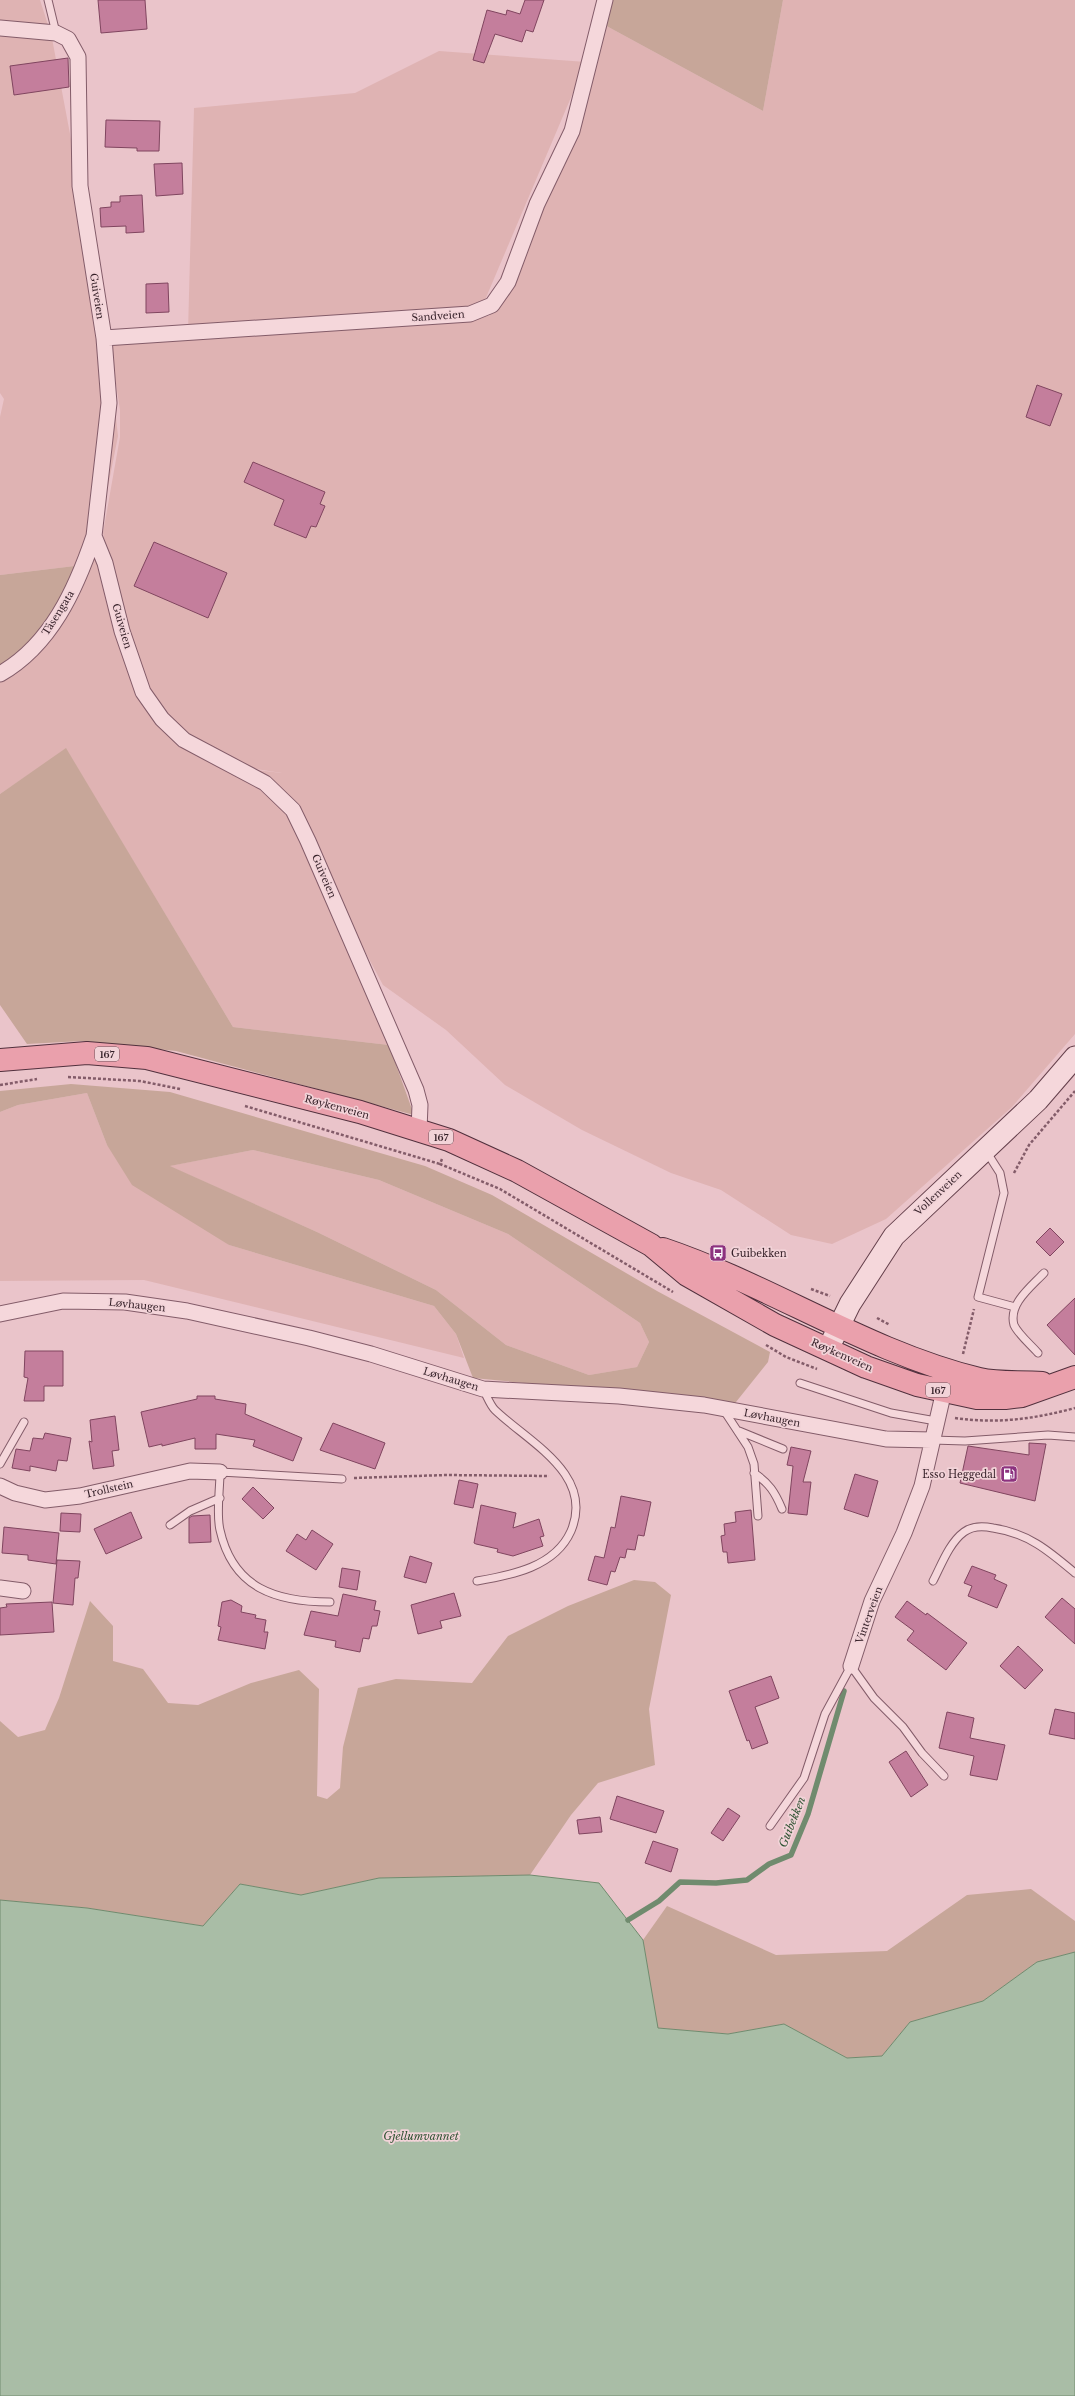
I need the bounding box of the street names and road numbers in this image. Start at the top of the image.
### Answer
street label: Guiveien [87,272,107,320]
street label: Sandveien [411,308,465,324]
street label: Tåsengata [39,588,77,638]
street label: Guiveien [109,602,135,650]
street label: Guiveien [309,852,339,900]
road number: 167 [95,1047,119,1061]
street label: Røykenveien [303,1092,371,1122]
road number: 167 [429,1130,453,1144]
street label: Vollenveien [911,1168,964,1219]
street label: Løvhaugen [108,1296,166,1314]
street label: Røykenveien [809,1336,875,1374]
street label: Løvhaugen [422,1364,480,1394]
road number: 167 [926,1383,950,1397]
street label: Løvhaugen [743,1406,801,1430]
street label: Trollstein [83,1477,135,1501]
street label: Vinterveien [852,1585,885,1646]

